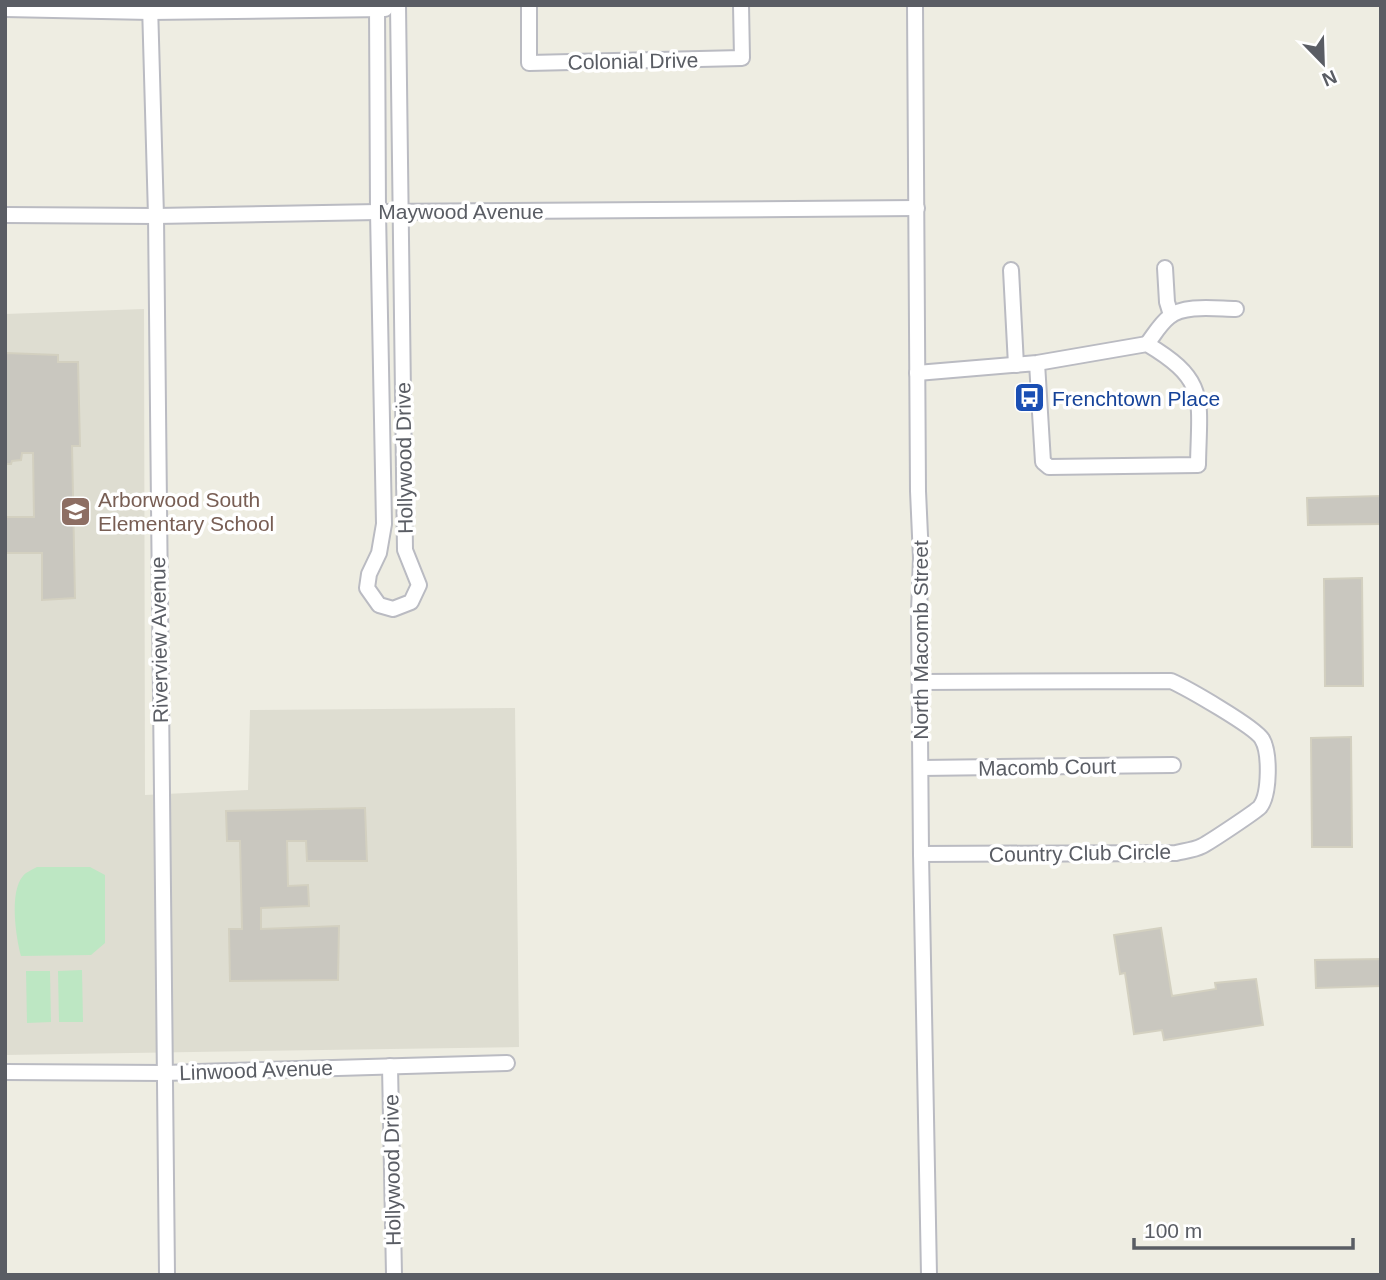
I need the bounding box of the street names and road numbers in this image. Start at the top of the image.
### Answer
street label: Colonial Drive [567,48,699,74]
street label: Maywood Avenue [378,200,544,223]
street label: Hollywood Drive [391,382,417,534]
street label: North Macomb Street [909,540,932,740]
street label: Riverview Avenue [146,557,172,723]
street label: Macomb Court [978,754,1116,780]
street label: Country Club Circle [989,840,1171,866]
street label: Linwood Avenue [179,1056,333,1084]
street label: Hollywood Drive [379,1094,405,1246]

